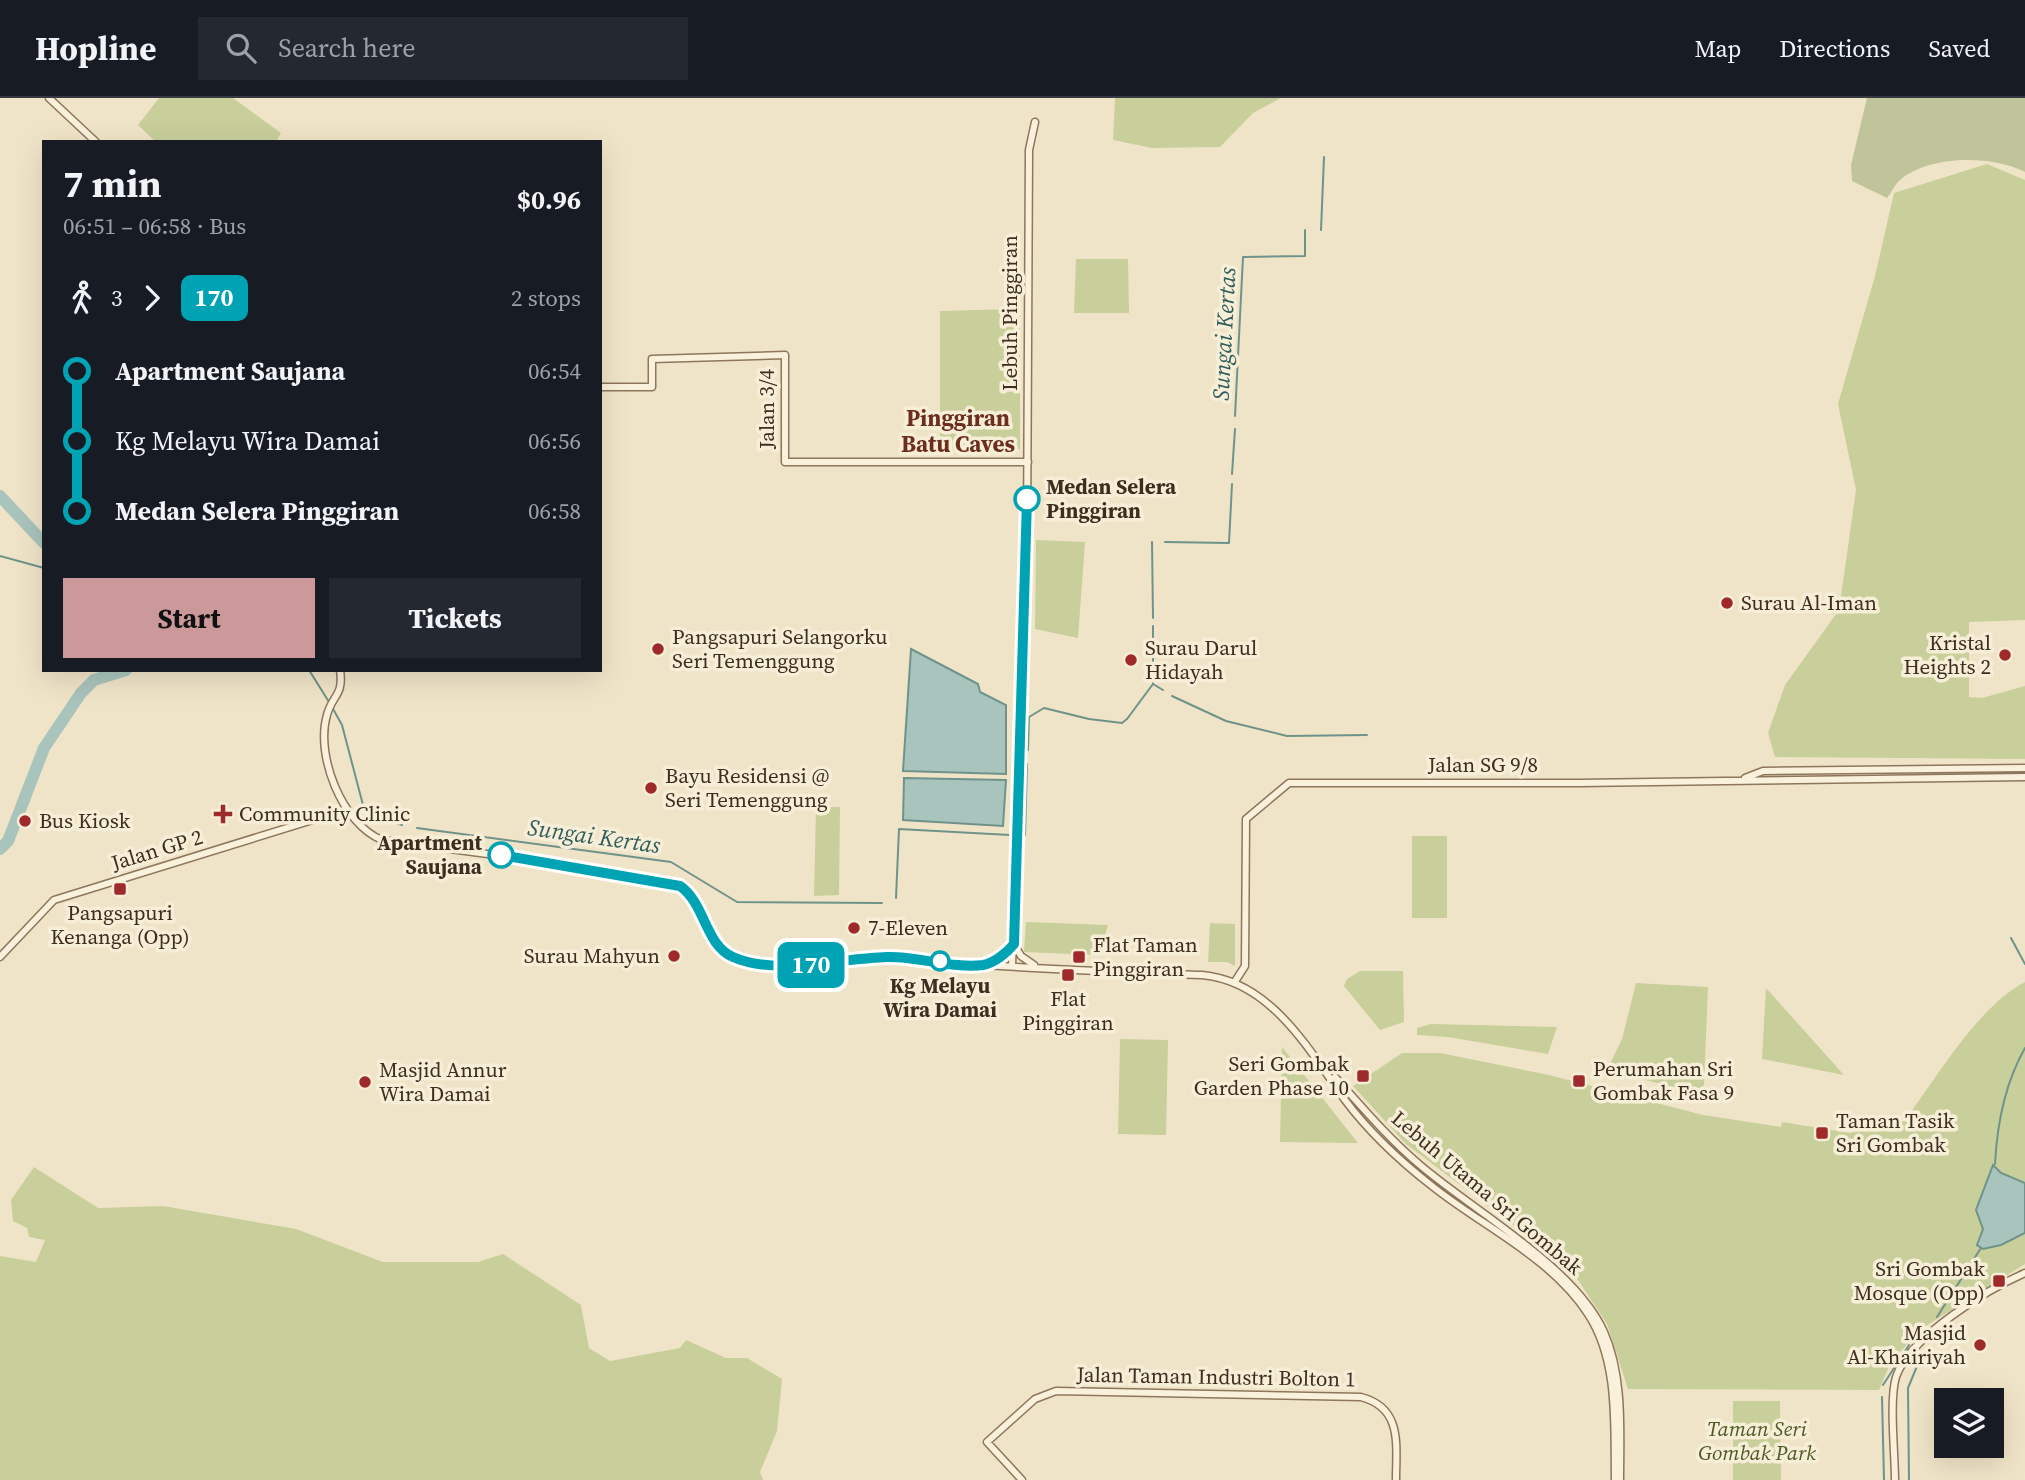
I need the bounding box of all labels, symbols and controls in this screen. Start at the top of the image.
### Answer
search box [198,17,688,80]
text: Hopline [35,26,156,71]
icon: search [222,29,260,67]
text: Search here [278,30,415,66]
text: Map [1694,32,1741,65]
text: Directions [1779,32,1890,65]
text: Saved [1928,32,1990,65]
text: 7 min [63,158,162,210]
text: $0.96 [517,182,581,218]
text: 06:51 – 06:58 · Bus [63,210,246,242]
street label: Lebuh Pinggiran [995,235,1024,391]
water label: Sungai Kertas [1205,266,1244,401]
icon: walk [63,279,101,317]
icon: forward [133,279,171,317]
text: 170 [195,281,234,314]
text: 3 [111,282,123,314]
text: 2 stops [511,282,581,314]
text: Apartment Saujana [115,353,345,389]
text: 06:54 [528,355,581,387]
street label: Jalan 3/4 [752,368,781,450]
district label: Pinggiran Batu Caves [901,402,1015,460]
text: Kg Melayu Wira Damai [115,423,380,459]
text: 06:56 [528,425,581,457]
place label: Medan Selera Pinggiran [1046,472,1177,525]
marker: Medan Selera Pinggiran [1014,486,1040,512]
text: Medan Selera Pinggiran [115,493,399,529]
text: 06:58 [528,495,581,527]
button: Start [63,578,315,658]
button: Tickets [329,578,581,658]
place label: Surau Al-Iman [1741,588,1877,617]
marker: Surau Al-Iman [1719,595,1735,611]
place label: Pangsapuri Selangorku Seri Temenggung [672,622,887,675]
place label: Kristal Heights 2 [1903,628,1991,681]
place label: Surau Darul Hidayah [1145,633,1257,686]
marker: Pangsapuri Selangorku Seri Temenggung [650,641,666,657]
marker: Kristal Heights 2 [1997,647,2013,663]
marker: Surau Darul Hidayah [1123,652,1139,668]
street label: Jalan SG 9/8 [1427,750,1538,779]
place label: Bayu Residensi @ Seri Temenggung [665,761,829,814]
marker: Bayu Residensi @ Seri Temenggung [643,780,659,796]
place label: Community Clinic [239,799,410,828]
marker: Community Clinic [213,804,233,824]
place label: Bus Kiosk [39,806,131,835]
water label: Sungai Kertas [526,811,663,861]
marker: Bus Kiosk [17,813,33,829]
street label: Jalan GP 2 [107,822,206,877]
place label: Apartment Saujana [377,828,483,881]
marker: Apartment Saujana [488,842,514,868]
marker: Pangsapuri Kenanga (Opp) [112,881,128,897]
place label: Pangsapuri Kenanga (Opp) [50,898,190,951]
place label: 7-Eleven [868,913,948,942]
marker: 7-Eleven [846,920,862,936]
place label: Flat Taman Pinggiran [1093,930,1198,983]
place label: Surau Mahyun [524,941,660,970]
line badge: 170 [771,942,851,988]
marker: Surau Mahyun [666,948,682,964]
text: 170 [791,948,831,981]
marker: Flat Taman Pinggiran [1071,949,1087,965]
marker: Kg Melayu Wira Damai [930,951,950,971]
marker: Flat Pinggiran [1060,967,1076,983]
place label: Kg Melayu Wira Damai [883,971,997,1024]
place label: Flat Pinggiran [1022,984,1114,1037]
place label: Seri Gombak Garden Phase 10 [1194,1049,1350,1102]
place label: Perumahan Sri Gombak Fasa 9 [1593,1054,1734,1107]
place label: Masjid Annur Wira Damai [379,1055,507,1108]
marker: Seri Gombak Garden Phase 10 [1355,1068,1371,1084]
marker: Perumahan Sri Gombak Fasa 9 [1571,1073,1587,1089]
marker: Masjid Annur Wira Damai [357,1074,373,1090]
street label: Lebuh Utama Sri Gombak [1386,1104,1589,1282]
place label: Taman Tasik Sri Gombak [1836,1106,1955,1159]
marker: Taman Tasik Sri Gombak [1814,1125,1830,1141]
place label: Sri Gombak Mosque (Opp) [1854,1254,1986,1307]
marker: Sri Gombak Mosque (Opp) [1991,1273,2007,1289]
place label: Masjid Al-Khairiyah [1847,1318,1966,1371]
marker: Masjid Al-Khairiyah [1972,1337,1988,1353]
street label: Jalan Taman Industri Bolton 1 [1075,1360,1356,1393]
map controls [1934,1388,2004,1458]
button: layers [1934,1388,2004,1458]
park label: Taman Seri Gombak Park [1698,1414,1816,1467]

